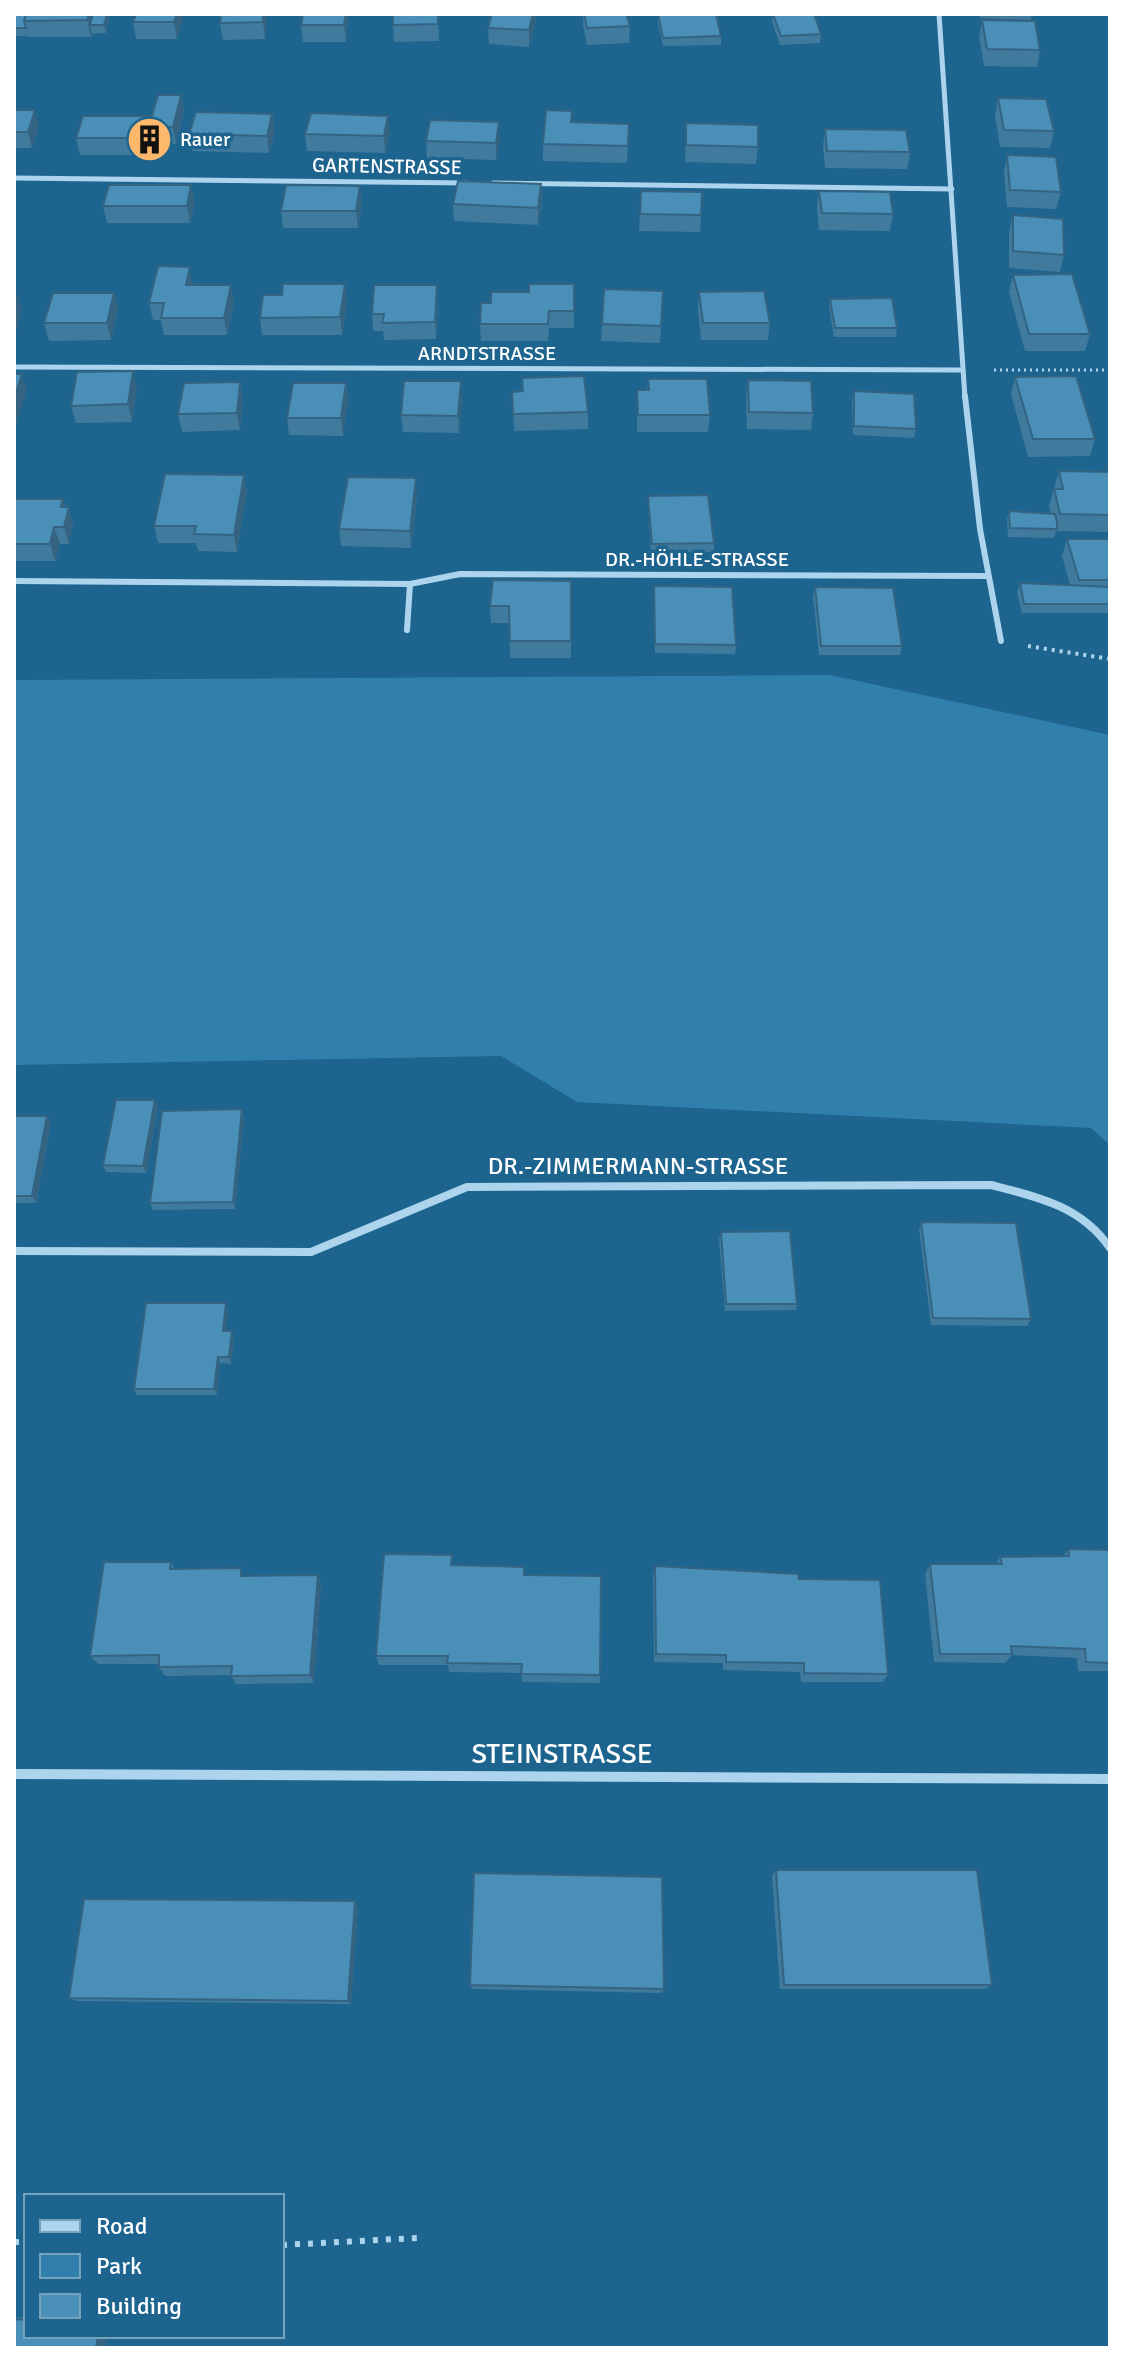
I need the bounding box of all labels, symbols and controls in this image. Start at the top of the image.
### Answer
building icon: Rauer [125,115,173,163]
place label: Rauer [180,127,231,152]
street label: GARTENSTRASSE [312,153,462,180]
street label: ARNDTSTRASSE [418,341,556,366]
street label: DR.-HÖHLE-STRASSE [605,547,789,572]
street label: DR.-ZIMMERMANN-STRASSE [488,1151,788,1181]
street label: STEINSTRASSE [471,1737,653,1771]
legend [24,2194,284,2338]
text: Road [96,2211,147,2241]
text: Park [96,2251,142,2281]
text: Building [96,2291,182,2321]

